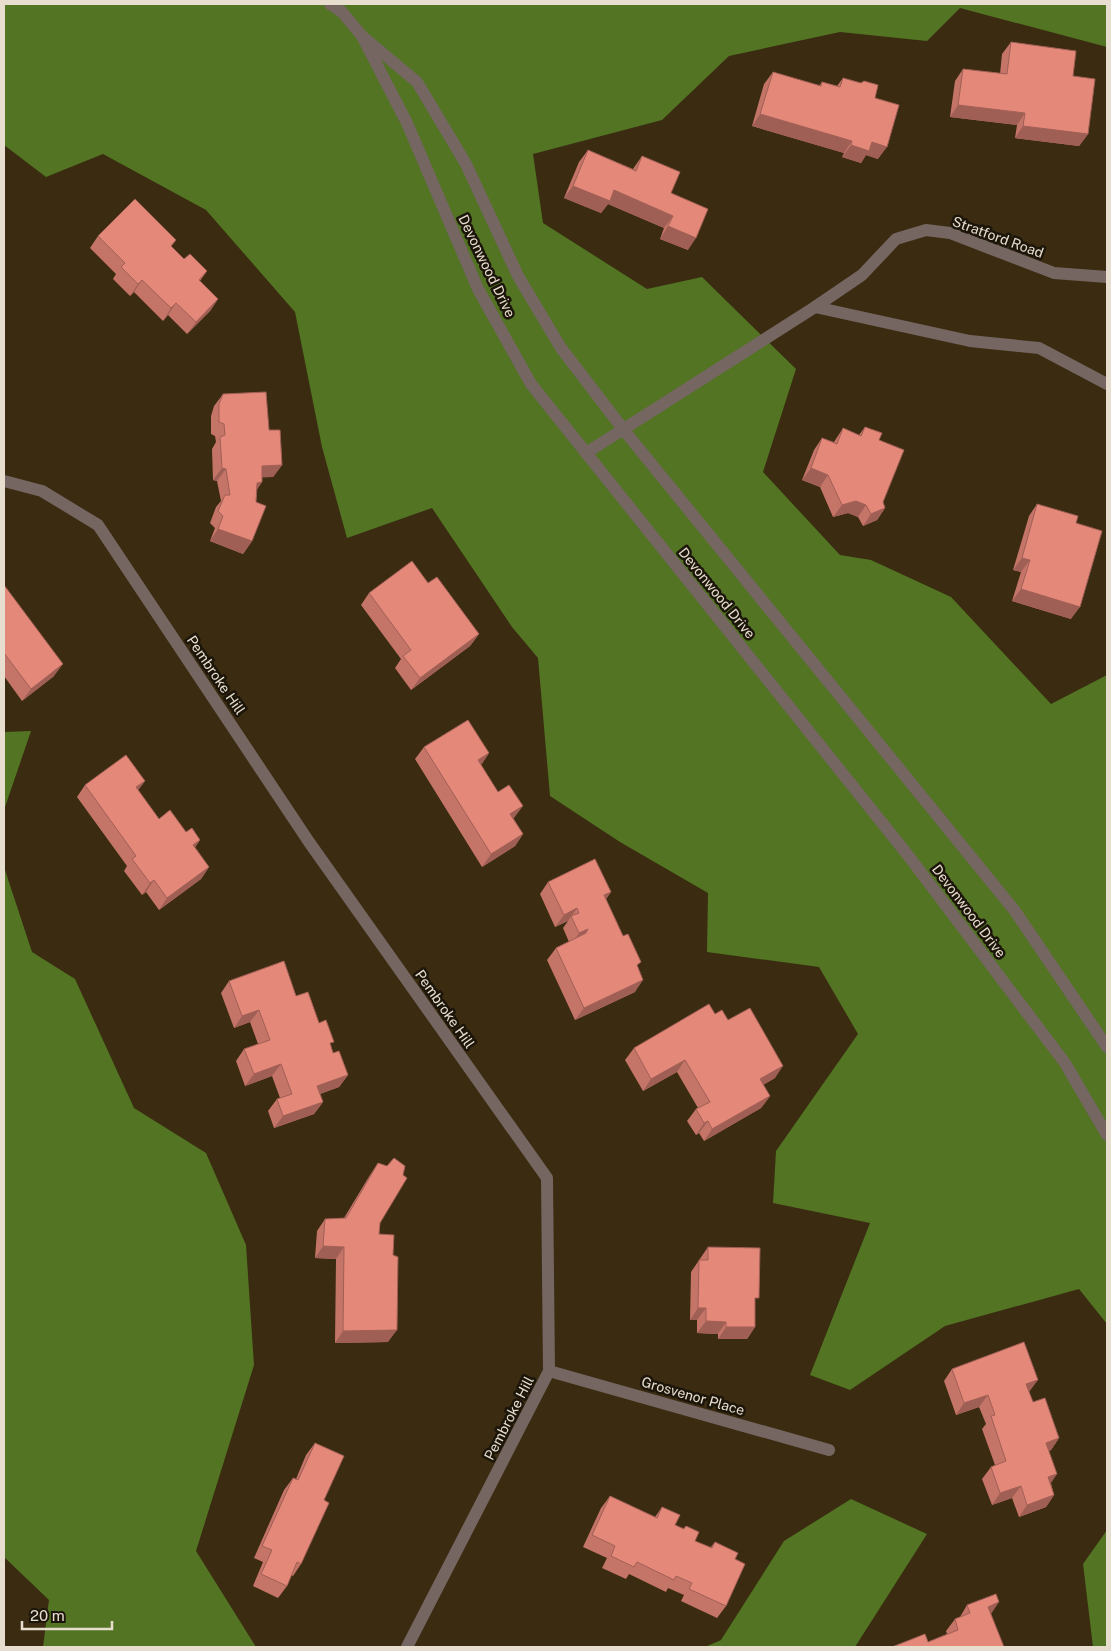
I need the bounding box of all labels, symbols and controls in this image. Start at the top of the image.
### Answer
street label: Devonwood Drive [455,212,519,320]
street label: Stratford Road [950,213,1046,261]
street label: Devonwood Drive [676,544,759,642]
street label: Pembroke Hill [184,632,248,718]
street label: Devonwood Drive [929,861,1009,961]
street label: Pembroke Hill [412,967,478,1051]
street label: Pembroke Hill [481,1373,537,1463]
street label: Grosvenor Place [640,1374,746,1418]
scale bar [22,1598,112,1630]
text: 20 m [30,1607,65,1624]

